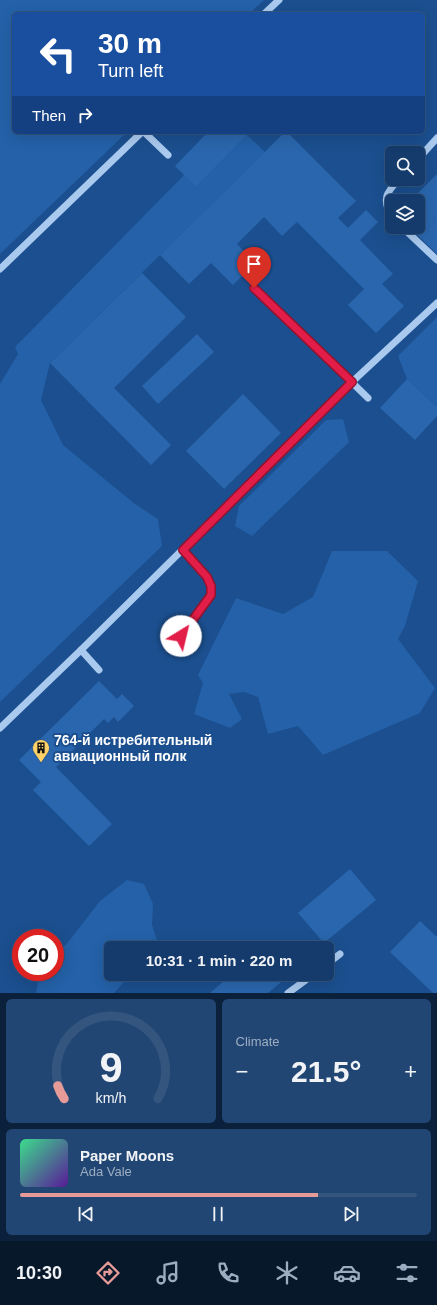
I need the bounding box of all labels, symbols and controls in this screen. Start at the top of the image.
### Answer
icon: left [32,28,84,80]
text: 30 m [98,28,162,59]
text: Turn left [98,61,163,81]
icon: right [74,104,96,126]
text: Then [32,107,66,124]
map controls [385,146,425,234]
button: search [385,146,425,186]
button: layers [385,194,425,234]
pin [237,247,271,288]
icon: arrive [243,253,265,275]
position arrow [160,615,202,657]
place label: 764-й истребительный авиационный полк [54,732,212,764]
building icon: 764-й истребительный авиационный полк [31,738,51,763]
speed limit sign: 20 [12,929,64,981]
text: 10:31 · 1 min · 220 m [146,952,292,969]
text: Climate [236,1034,280,1049]
text: 9 [99,1044,122,1091]
text: 21.5° [291,1055,361,1088]
text: − [236,1059,248,1084]
text: + [404,1059,417,1084]
text: km/h [95,1090,126,1106]
text: Paper Moons [80,1147,174,1164]
text: Ada Vale [80,1164,132,1179]
icon: previous [75,1203,97,1225]
icon: pause [207,1203,229,1225]
icon: next [340,1203,362,1225]
icon: directions [94,1259,122,1287]
icon: music [154,1259,182,1287]
icon: phone [214,1259,242,1287]
icon: climate [273,1259,301,1287]
icon: car [333,1259,361,1287]
icon: filters [393,1259,421,1287]
text: 10:30 [16,1263,62,1283]

